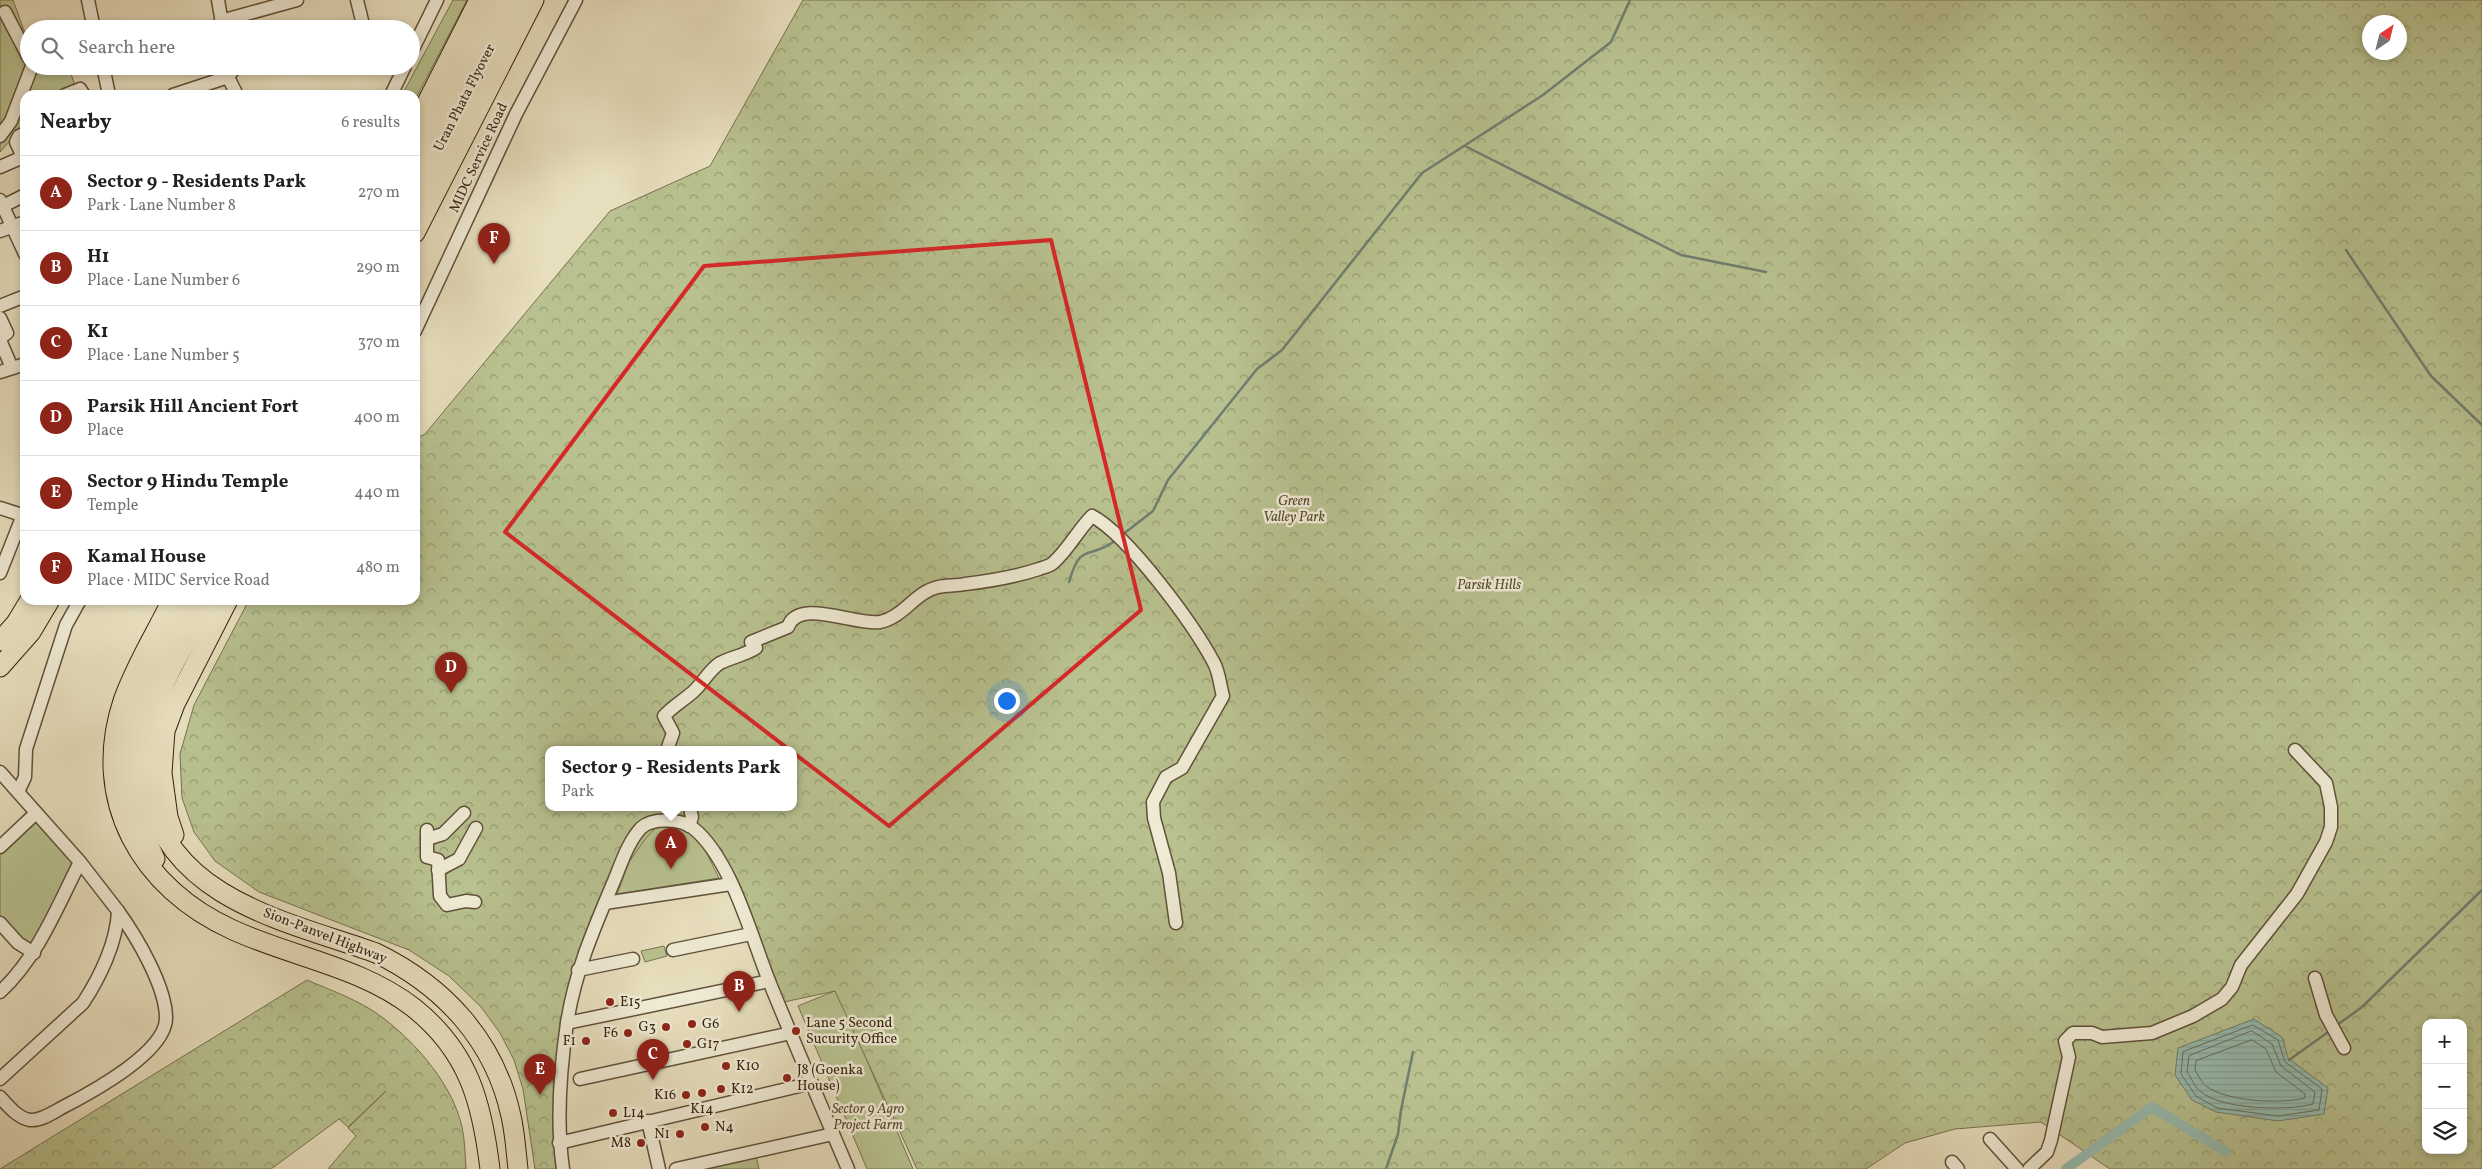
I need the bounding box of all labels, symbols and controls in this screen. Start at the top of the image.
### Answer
north arrow [2362,15,2407,60]
search box [20,20,420,75]
icon: search [38,34,66,62]
text: Search here [78,35,175,61]
street label: Uran Phata Flyover [430,41,500,155]
street label: MIDC Service Road [445,100,513,216]
text: Nearby [40,108,111,137]
text: 6 results [341,112,400,134]
text: Sector 9 - Residents Park [87,169,306,195]
text: A [50,182,62,204]
text: 270 m [358,182,400,204]
text: Park · Lane Number 8 [87,195,236,217]
pin: F [478,223,510,264]
text: H1 [87,244,109,270]
text: B [51,257,61,279]
text: 290 m [356,257,400,279]
text: Place · Lane Number 6 [87,270,240,292]
text: K1 [87,319,108,345]
text: C [51,332,61,354]
text: 370 m [358,332,400,354]
text: Place · Lane Number 5 [87,345,240,367]
text: Parsik Hill Ancient Fort [87,394,299,420]
text: D [50,407,62,429]
text: 400 m [354,407,400,429]
text: Place [87,420,124,442]
text: Sector 9 Hindu Temple [87,469,289,495]
text: E [51,482,61,504]
text: 440 m [354,482,400,504]
park label: Green Valley Park [1263,492,1326,527]
text: Temple [87,495,138,517]
text: Kamal House [87,544,206,570]
text: F [51,557,61,579]
text: 480 m [356,557,400,579]
text: Place · MIDC Service Road [87,570,270,592]
park label: Parsik Hills [1457,576,1521,595]
pin: D [435,652,467,693]
your location [994,688,1020,714]
popup [545,746,797,811]
text: Sector 9 - Residents Park [561,755,781,781]
text: Park [561,781,594,803]
pin: A [655,828,687,869]
street label: Sion-Panvel Highway [260,904,390,969]
pin: B [723,971,755,1012]
place label: E15 [620,993,641,1012]
marker: E15 [604,996,616,1008]
place label: Lane 5 Second Sucurity Office [806,1014,898,1049]
place label: G6 [702,1015,719,1034]
place label: G3 [639,1018,656,1037]
marker: G6 [686,1018,698,1030]
map controls [2422,1019,2467,1154]
button: + [2422,1019,2467,1064]
marker: G3 [660,1021,672,1033]
place label: F6 [603,1024,618,1043]
marker: Lane 5 Second Sucurity Office [790,1025,802,1037]
marker: F6 [622,1027,634,1039]
place label: F1 [563,1032,576,1051]
marker: F1 [580,1035,592,1047]
place label: G17 [697,1035,720,1054]
marker: G17 [681,1038,693,1050]
pin: C [637,1039,669,1080]
pin: E [524,1054,556,1095]
place label: K10 [736,1057,759,1076]
marker: K10 [720,1060,732,1072]
place label: J8 (Goenka House) [797,1061,863,1096]
button: − [2422,1064,2467,1109]
marker: J8 (Goenka House) [781,1072,793,1084]
place label: K12 [731,1080,753,1099]
marker: K12 [715,1083,727,1095]
place label: K16 [654,1086,676,1105]
marker: K14 [696,1087,708,1099]
marker: K16 [680,1089,692,1101]
place label: K14 [690,1100,714,1119]
park label: Sector 9 Agro Project Farm [832,1100,905,1135]
place label: L14 [623,1104,645,1123]
marker: L14 [607,1107,619,1119]
button: layers [2422,1109,2467,1154]
place label: N4 [715,1118,734,1137]
marker: N4 [699,1121,711,1133]
place label: N1 [654,1125,670,1144]
marker: N1 [674,1128,686,1140]
place label: M8 [611,1134,631,1153]
marker: M8 [635,1137,647,1149]

